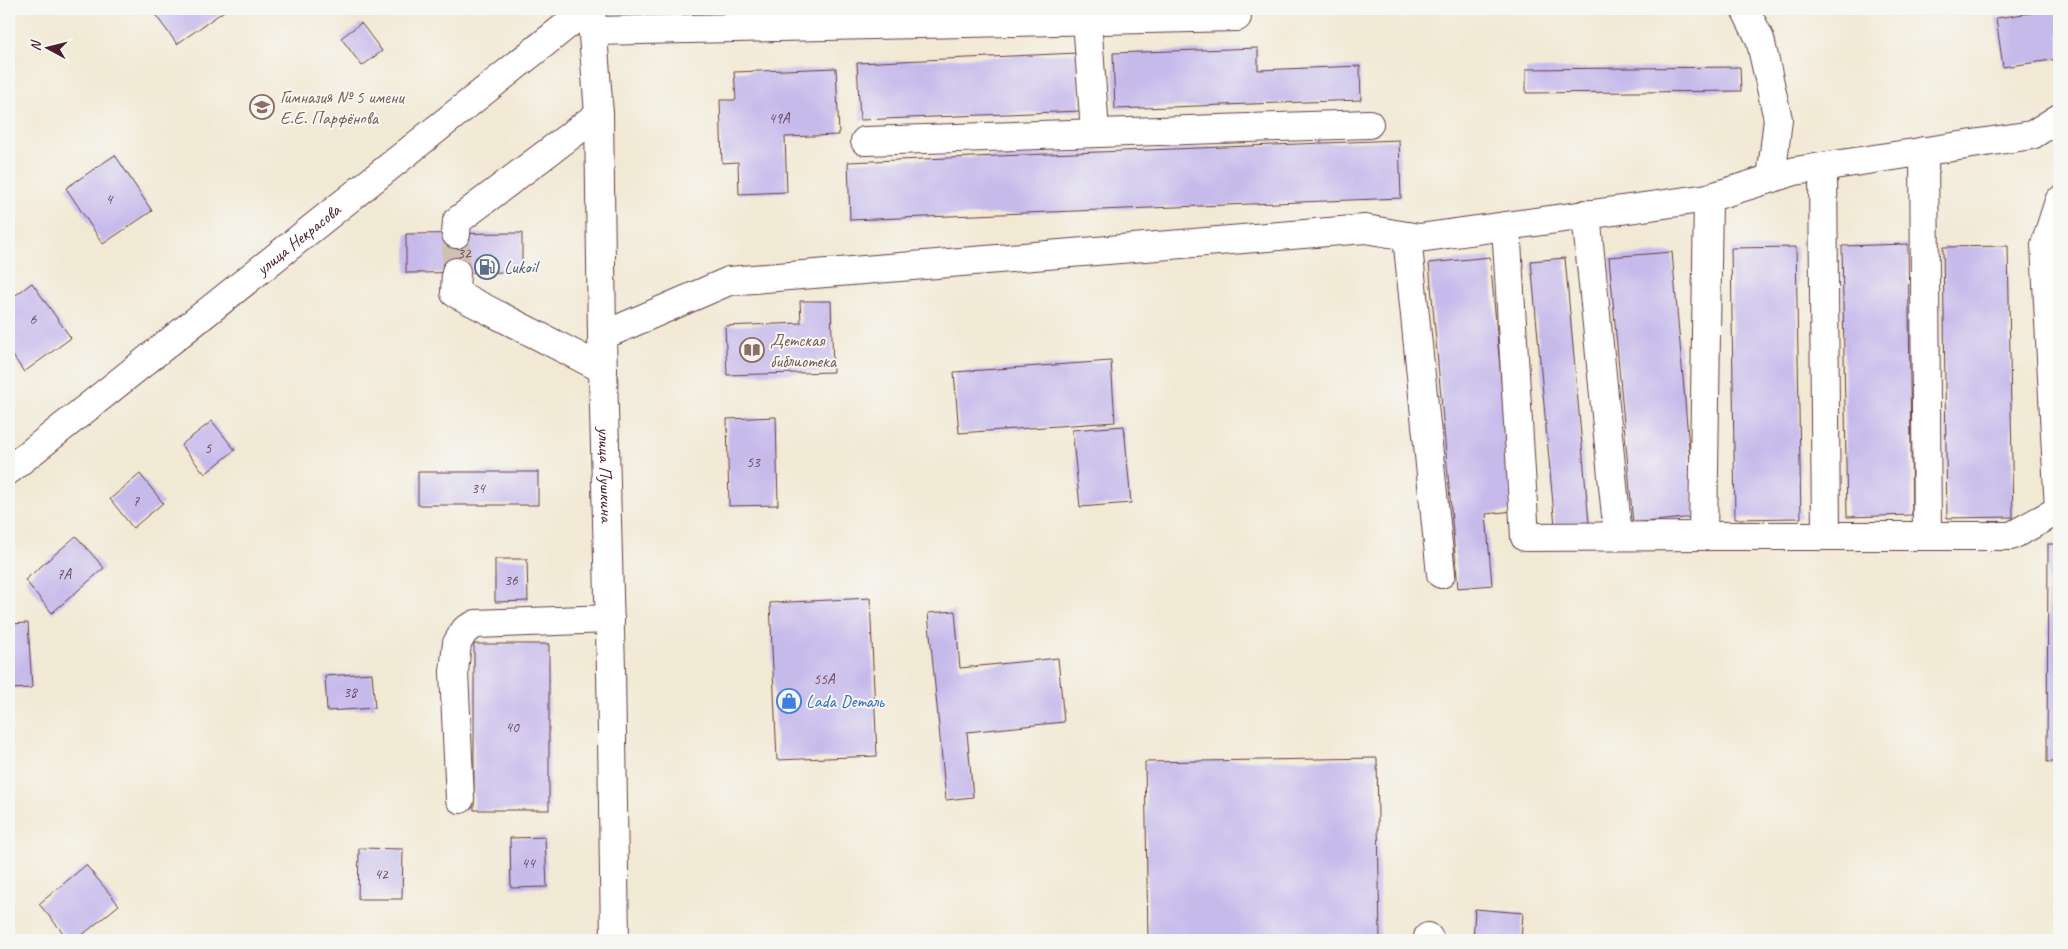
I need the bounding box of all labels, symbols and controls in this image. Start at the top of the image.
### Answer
north arrow [22,22,72,72]
text: N [27,39,45,52]
place label: Гимназия № 5 имени Е.Е. Парфёнова [280,86,405,129]
school or university icon: Гимназия № 5 имени Е.Е. Парфёнова [249,94,275,120]
house number: 49А [768,109,791,128]
house number: 4 [106,190,114,209]
street label: улица Некрасова [251,198,346,280]
house number: 32 [457,244,472,263]
fuel station icon: Lukoil [474,254,500,280]
place label: Lukoil [504,256,540,278]
house number: 6 [30,310,38,329]
place label: Детская библиотека [770,329,838,372]
library icon: Детская библиотека [739,337,765,363]
street label: улица Пушкина [593,426,618,524]
house number: 5 [205,439,213,458]
house number: 53 [746,453,761,472]
house number: 34 [471,479,486,498]
house number: 7 [133,492,141,511]
house number: 7А [57,565,73,584]
house number: 36 [504,571,519,590]
house number: 55А [813,670,836,689]
house number: 38 [343,683,358,702]
shop icon: Lada Dеталь [776,688,802,714]
place label: Lada Dеталь [806,690,885,712]
house number: 40 [505,718,520,737]
house number: 44 [521,854,536,873]
house number: 42 [374,865,389,884]

